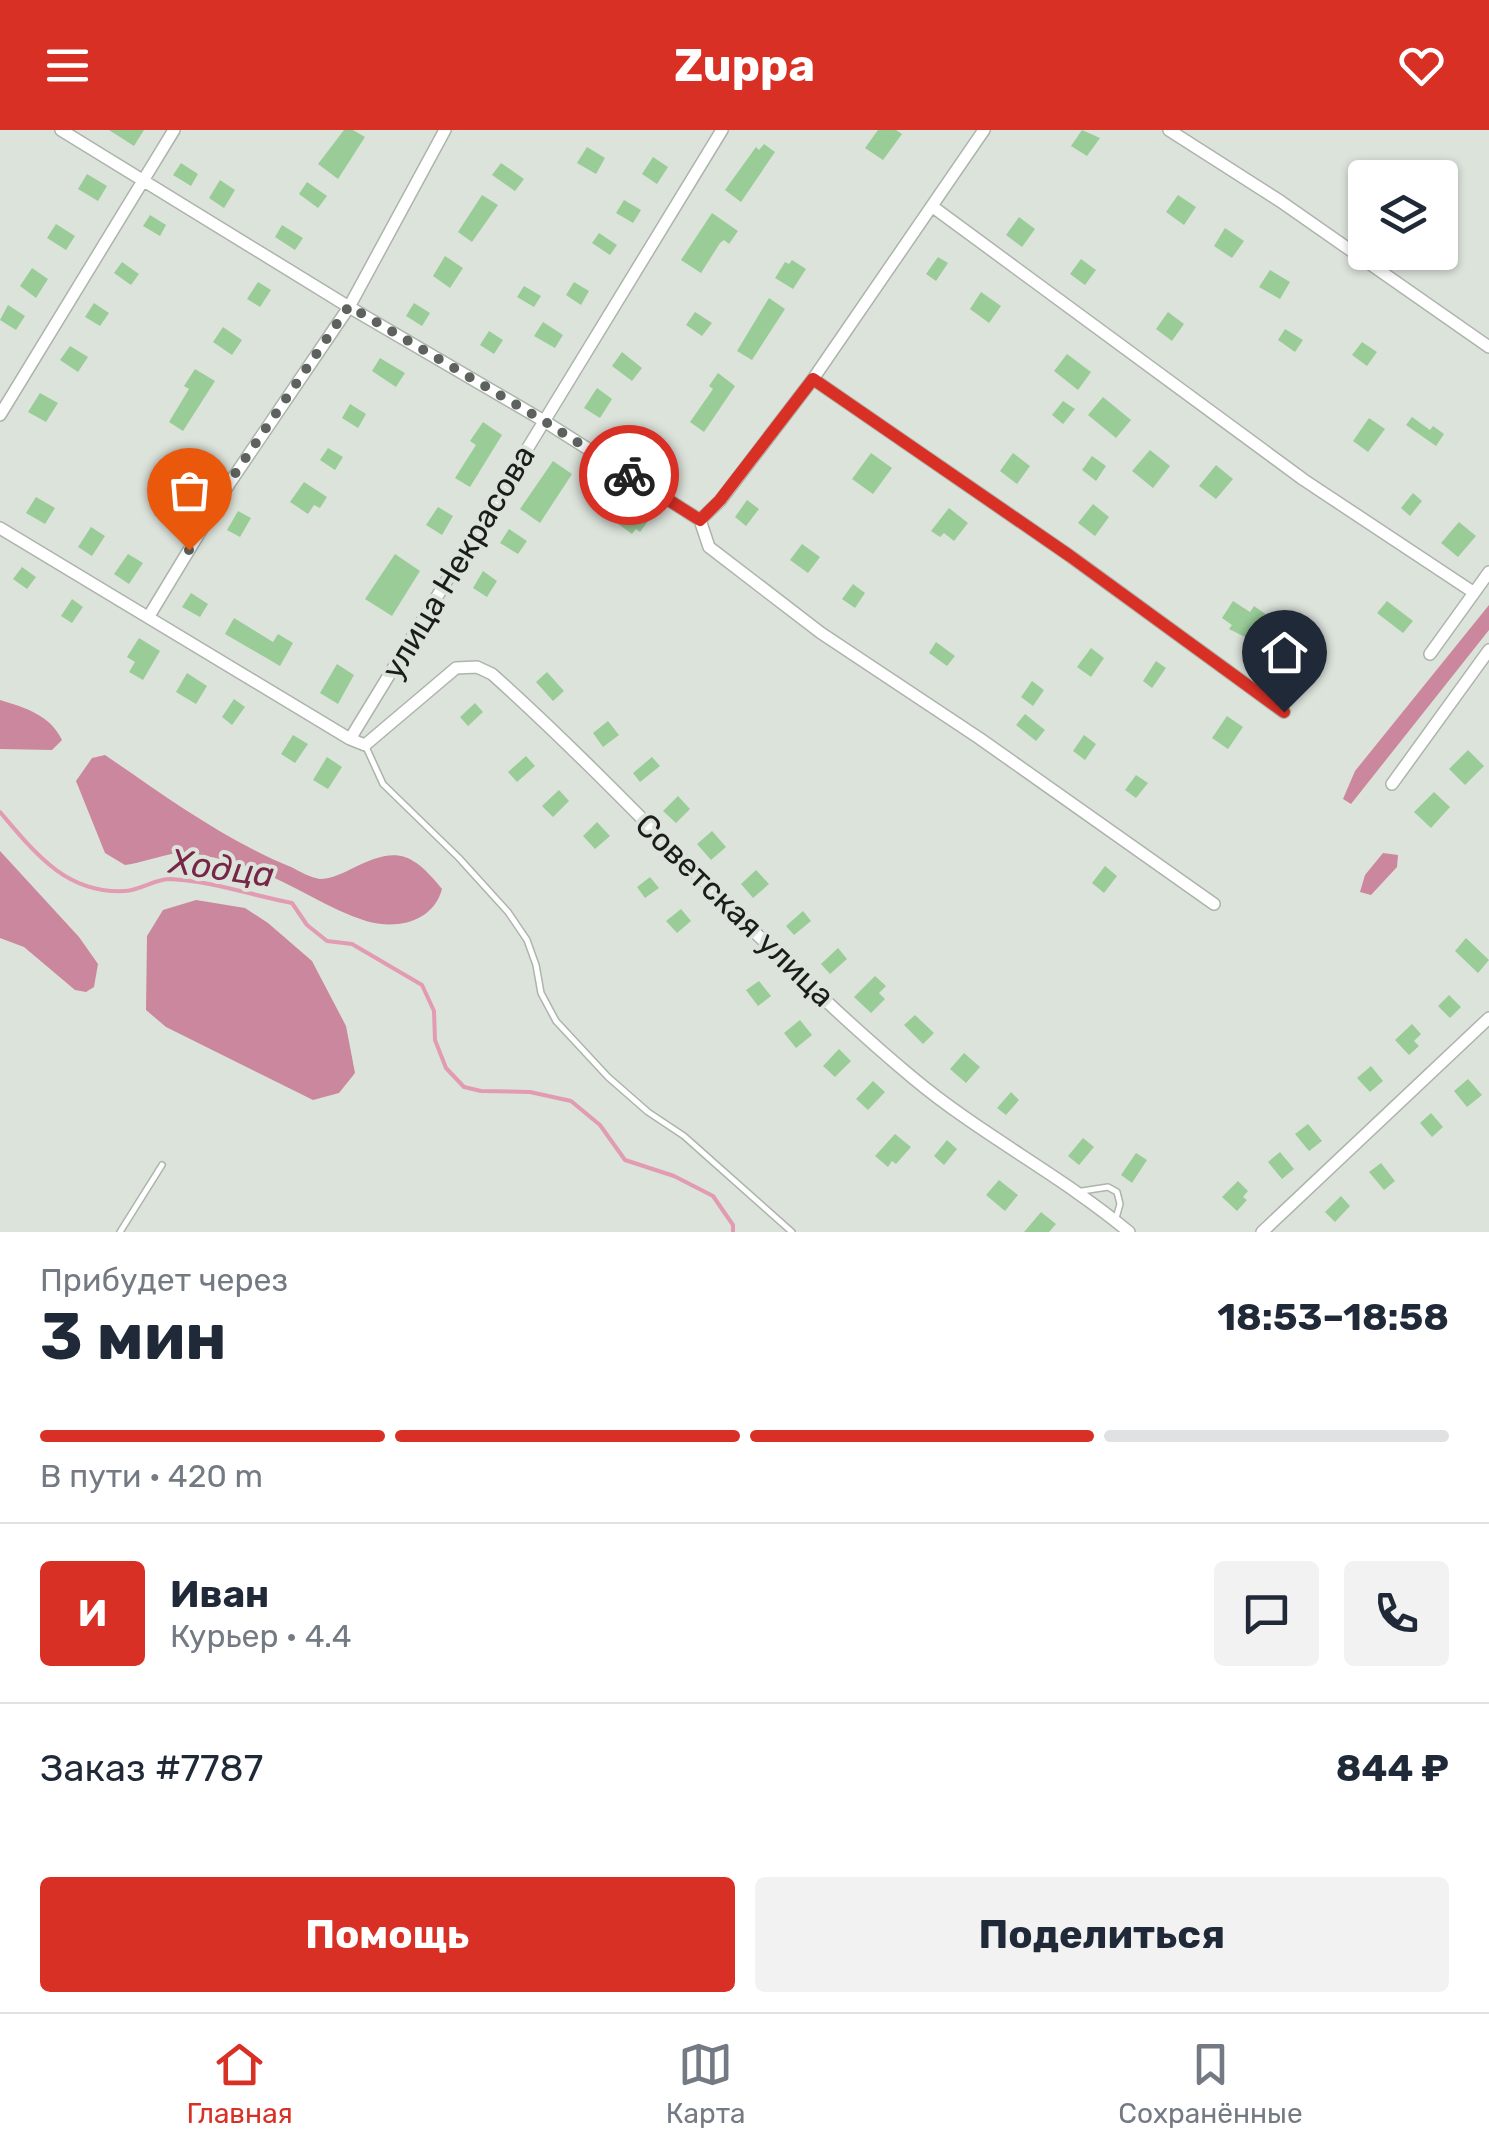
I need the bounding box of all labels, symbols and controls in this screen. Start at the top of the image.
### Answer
icon: menu [40,38,95,93]
icon: heart [1394,38,1449,93]
text: Zuppa [674,39,815,92]
map controls [1348,160,1458,270]
button: layers [1348,160,1458,270]
courier [579,425,679,525]
street label: улица Некрасова [373,438,543,686]
pin [147,448,232,551]
icon: bike [602,448,657,503]
icon: bag [162,463,217,518]
pin [1242,610,1327,713]
icon: home [1257,625,1312,680]
street label: Советская улица [628,805,842,1015]
water label: Ходца [165,840,277,896]
text: Прибудет через [40,1261,288,1299]
text: 18:53–18:58 [1217,1294,1449,1340]
text: 3 мин [40,1298,227,1375]
text: В пути · 420 m [40,1457,263,1495]
button: chat [1214,1561,1319,1666]
button: phone [1344,1561,1449,1666]
text: Иван [170,1571,269,1617]
text: И [78,1590,107,1636]
text: Курьер · 4.4 [170,1617,352,1655]
text: Заказ #7787 [40,1745,263,1791]
text: 844 ₽ [1336,1745,1449,1791]
button: Помощь [40,1877,735,1992]
button: Поделиться [755,1877,1449,1992]
tab: Главная [186,2037,293,2130]
tab: Карта [666,2037,746,2130]
tab: Сохранённые [1118,2037,1303,2130]

